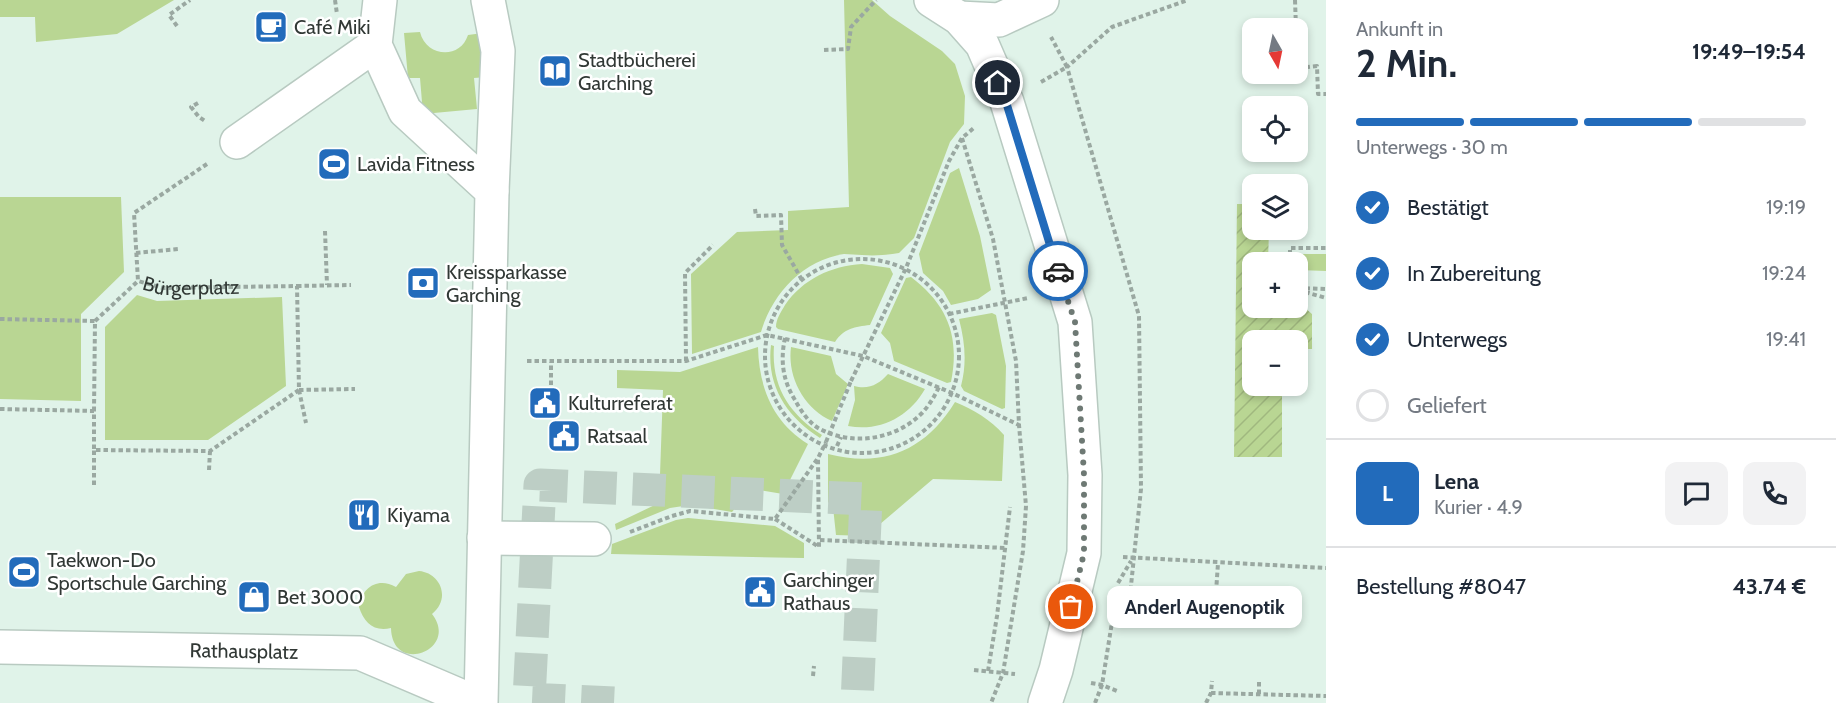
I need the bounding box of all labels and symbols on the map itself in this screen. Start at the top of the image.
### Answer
cafe icon: Café Miki [253,9,289,45]
place label: Café Miki [294,15,370,39]
north arrow [1242,18,1308,84]
place label: Stadtbücherei Garching [578,48,696,95]
library icon: Stadtbücherei Garching [537,53,573,89]
pin [972,57,1023,108]
sports icon: Lavida Fitness [316,146,352,182]
place label: Lavida Fitness [357,152,475,176]
courier [1028,241,1088,301]
place label: Kreissparkasse Garching [446,260,567,307]
bank icon: Kreissparkasse Garching [405,265,441,301]
street label: Bürgerplatz [140,271,239,300]
public building icon: Kulturreferat [527,385,563,421]
place label: Kulturreferat [568,391,673,415]
public building icon: Ratsaal [546,418,582,454]
place label: Ratsaal [587,424,648,448]
restaurant icon: Kiyama [346,497,382,533]
place label: Kiyama [387,503,450,527]
place label: Taekwon-Do Sportschule Garching [47,548,227,595]
sports icon: Taekwon-Do Sportschule Garching [6,554,42,590]
place label: Garchinger Rathaus [783,568,875,615]
public building icon: Garchinger Rathaus [742,574,778,610]
shop icon: Bet 3000 [236,579,272,615]
pin [1045,581,1096,632]
place label: Bet 3000 [277,585,363,609]
callout: Anderl Augenoptik [1107,586,1302,628]
street label: Rathausplatz [189,638,299,664]

